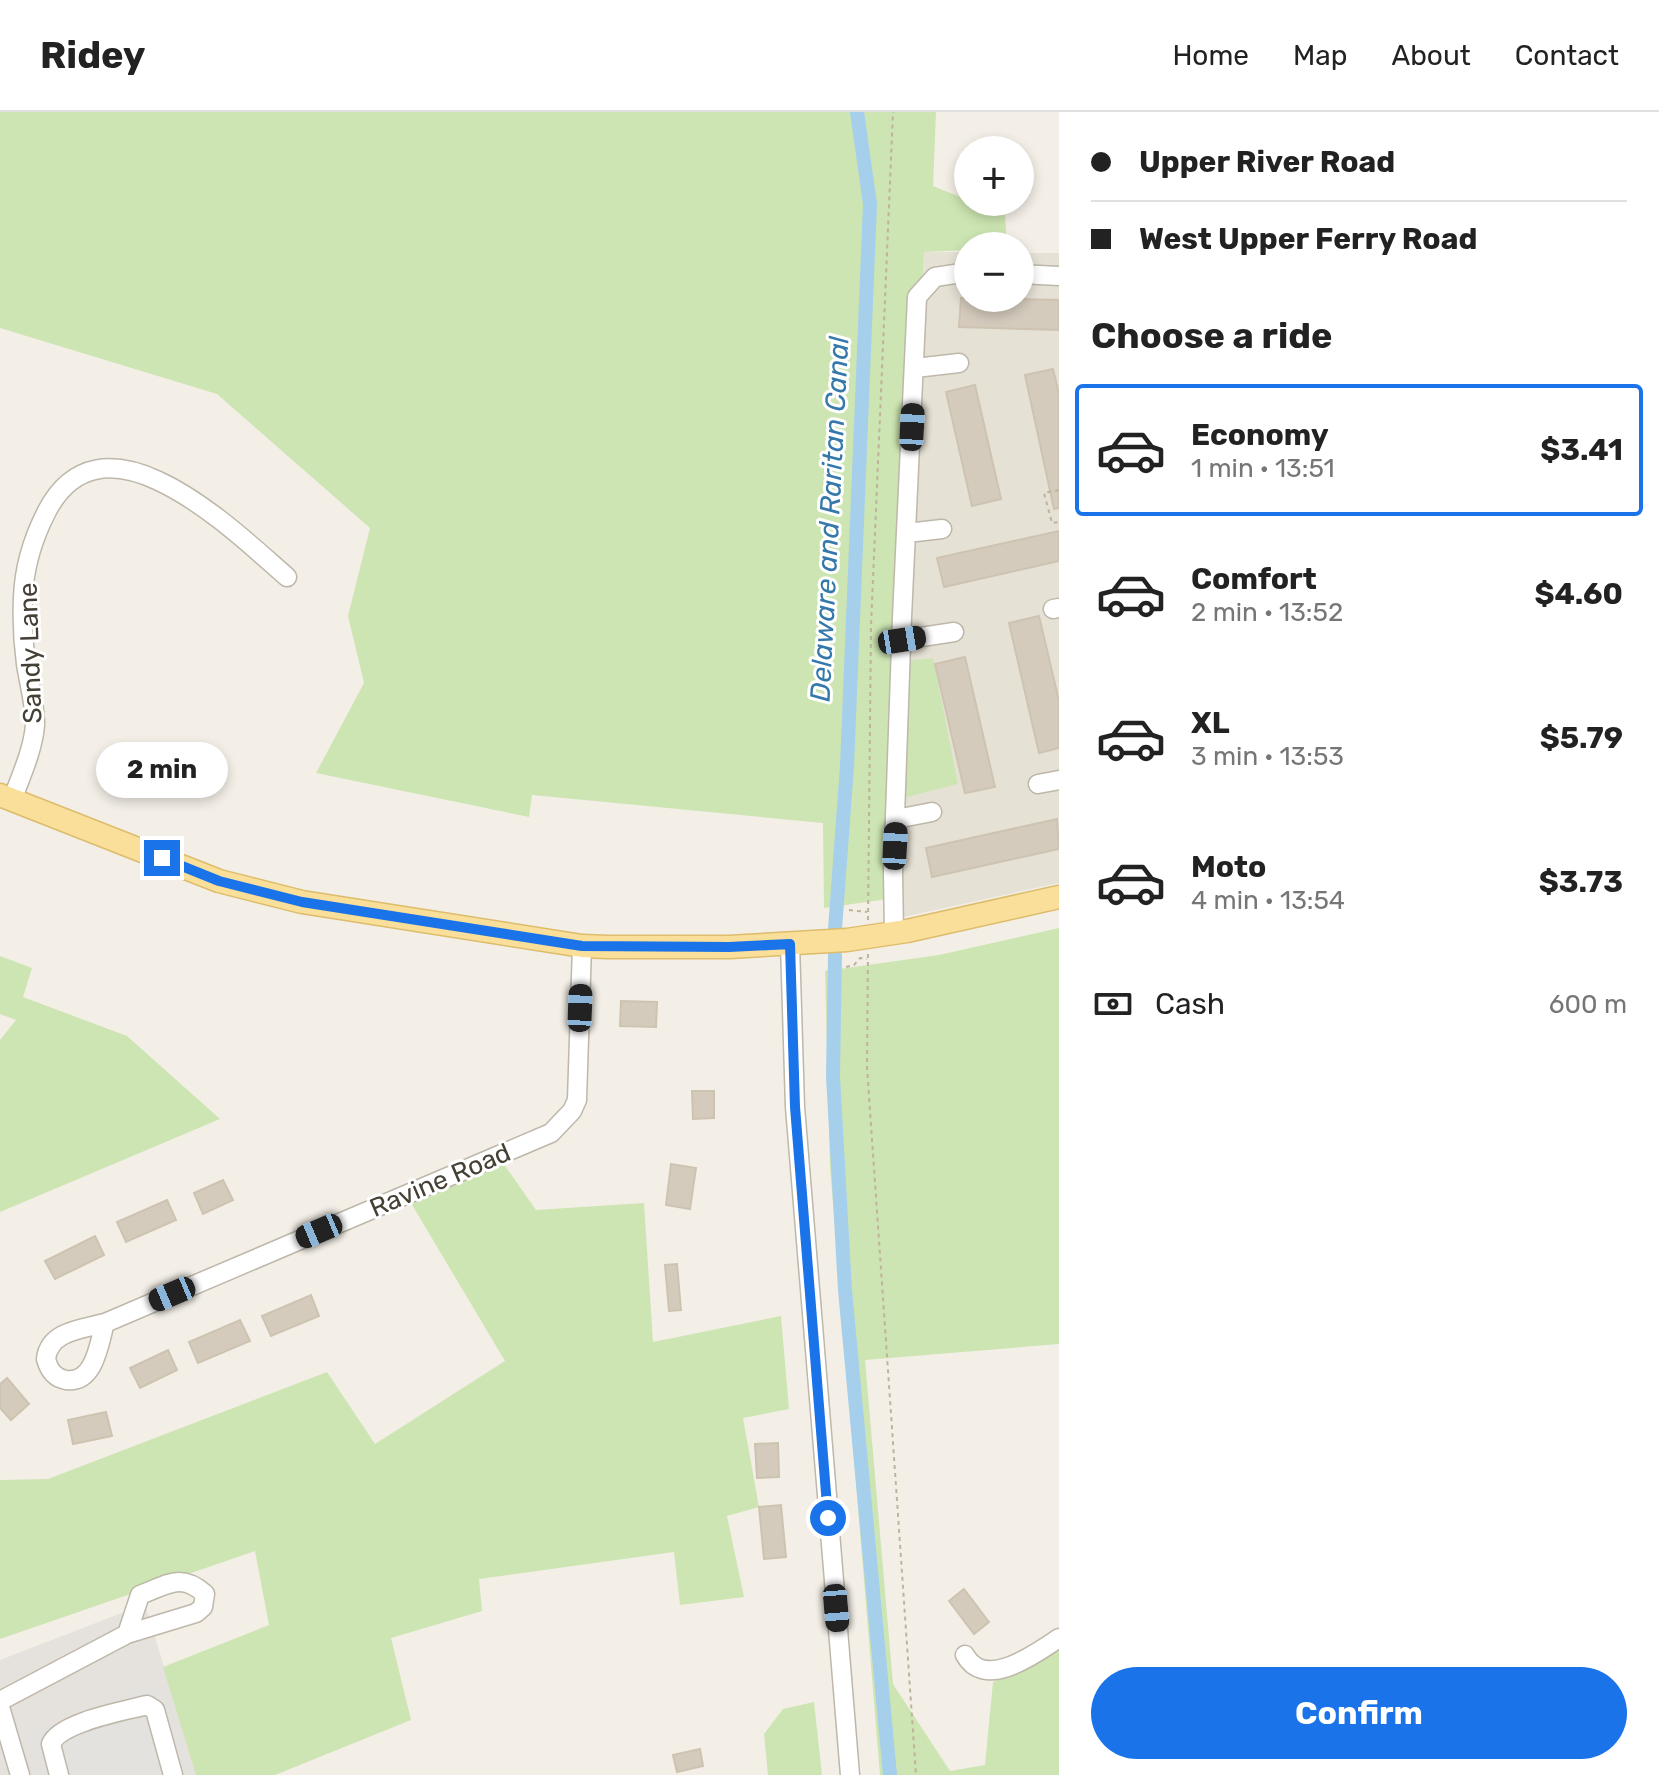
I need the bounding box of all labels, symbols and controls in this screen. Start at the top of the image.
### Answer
text: Ridey [40,32,146,78]
text: Home [1172,39,1249,72]
text: Map [1293,39,1347,72]
text: About [1391,39,1471,72]
text: Contact [1515,39,1619,72]
map controls [954,136,1034,312]
button: + [954,136,1034,216]
text: Upper River Road [1139,144,1395,180]
text: West Upper Ferry Road [1139,221,1477,257]
button: − [954,232,1034,312]
text: Choose a ride [1091,314,1332,357]
water label: Delaware and Raritan Canal [803,334,856,703]
car [899,402,925,452]
icon: car [1095,414,1167,486]
text: Economy [1191,417,1329,453]
text: $3.41 [1540,432,1623,468]
text: 1 min · 13:51 [1191,453,1335,484]
icon: car [1095,558,1167,630]
text: Comfort [1191,561,1317,597]
text: $4.60 [1534,576,1623,612]
street label: Sandy Lane [13,582,48,724]
text: 2 min · 13:52 [1191,597,1343,628]
car [876,624,928,656]
icon: car [1095,702,1167,774]
text: XL [1191,705,1230,741]
text: $5.79 [1540,720,1623,756]
text: 3 min · 13:53 [1191,741,1344,772]
callout: 2 min [96,742,228,798]
text: 2 min [127,754,197,785]
car [882,821,908,871]
route end [144,840,180,876]
icon: car [1095,846,1167,918]
text: Moto [1191,849,1266,885]
text: $3.73 [1539,864,1623,900]
text: 4 min · 13:54 [1191,885,1345,916]
icon: cash [1091,982,1135,1026]
car [567,984,593,1032]
text: Cash [1155,986,1225,1022]
text: 600 m [1549,989,1627,1020]
street label: Ravine Road [365,1137,515,1224]
car [292,1211,346,1251]
car [145,1274,199,1314]
route start [810,1500,846,1536]
car [822,1583,850,1633]
button: Confirm [1091,1667,1627,1759]

